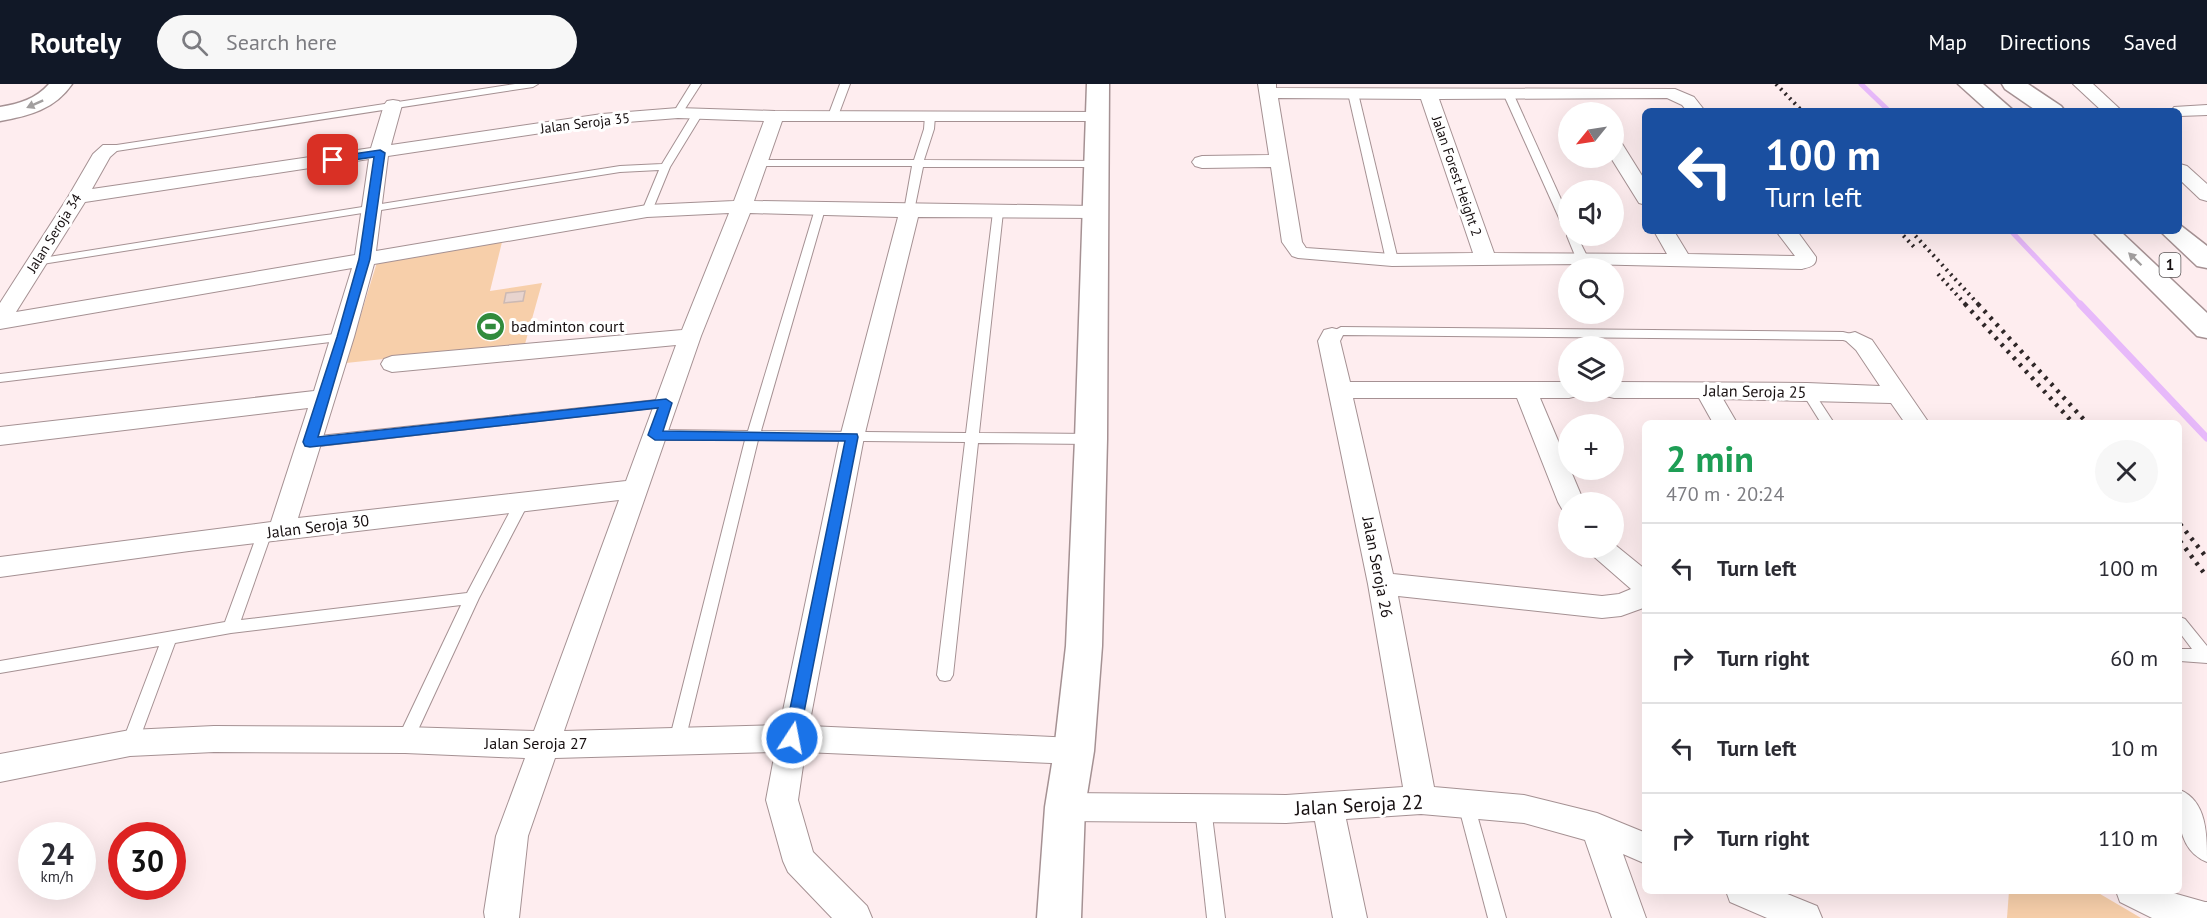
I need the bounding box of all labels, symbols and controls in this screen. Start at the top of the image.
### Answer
search box [157,15,577,69]
text: Routely [30,24,121,61]
icon: search [178,26,211,59]
text: Search here [226,28,337,56]
text: Map [1928,29,1967,56]
text: Directions [2000,29,2091,56]
text: Saved [2124,29,2177,56]
one-way arrow [25,99,43,109]
north arrow [1558,102,1624,168]
map controls [1558,102,1624,558]
street label: Jalan Seroja 35 [538,109,631,138]
street label: Jalan Forest Height 2 [1428,113,1486,238]
text: 100 m [1765,127,1881,182]
icon: left [1666,132,1744,210]
pin [307,134,358,185]
icon: arrive [316,143,349,176]
button: sound [1558,180,1624,246]
text: Turn left [1765,180,1862,214]
street label: Jalan Seroja 34 [22,190,86,277]
one-way arrow [2128,253,2142,267]
road number: 1 [2160,253,2180,277]
button: search [1558,258,1624,324]
sports icon: badminton court [474,310,506,342]
place label: badminton court [511,316,625,336]
button: layers [1558,336,1624,402]
street label: Jalan Seroja 25 [1702,380,1807,402]
button: + [1558,414,1624,480]
text: 2 min [1666,435,1754,482]
button: close [2095,440,2158,503]
text: 470 m · 20:24 [1666,481,1784,507]
button: − [1558,492,1624,558]
street label: Jalan Seroja 30 [265,510,370,542]
street label: Jalan Seroja 26 [1358,514,1398,619]
icon: left [1666,552,1699,585]
text: Turn left [1717,554,1797,582]
text: 100 m [2098,554,2158,582]
icon: right [1666,642,1699,675]
text: Turn right [1717,644,1809,672]
text: 60 m [2110,644,2158,672]
position arrow [760,706,824,770]
icon: left [1666,732,1699,765]
street label: Jalan Seroja 27 [484,733,587,753]
text: Turn left [1717,734,1797,762]
text: 10 m [2110,734,2158,762]
street label: Jalan Seroja 22 [1293,789,1424,821]
speed limit sign: 30 [108,822,186,900]
icon: right [1666,822,1699,855]
text: Turn right [1717,824,1809,852]
text: 110 m [2098,824,2158,852]
text: 24 [40,834,74,873]
text: km/h [41,867,73,886]

